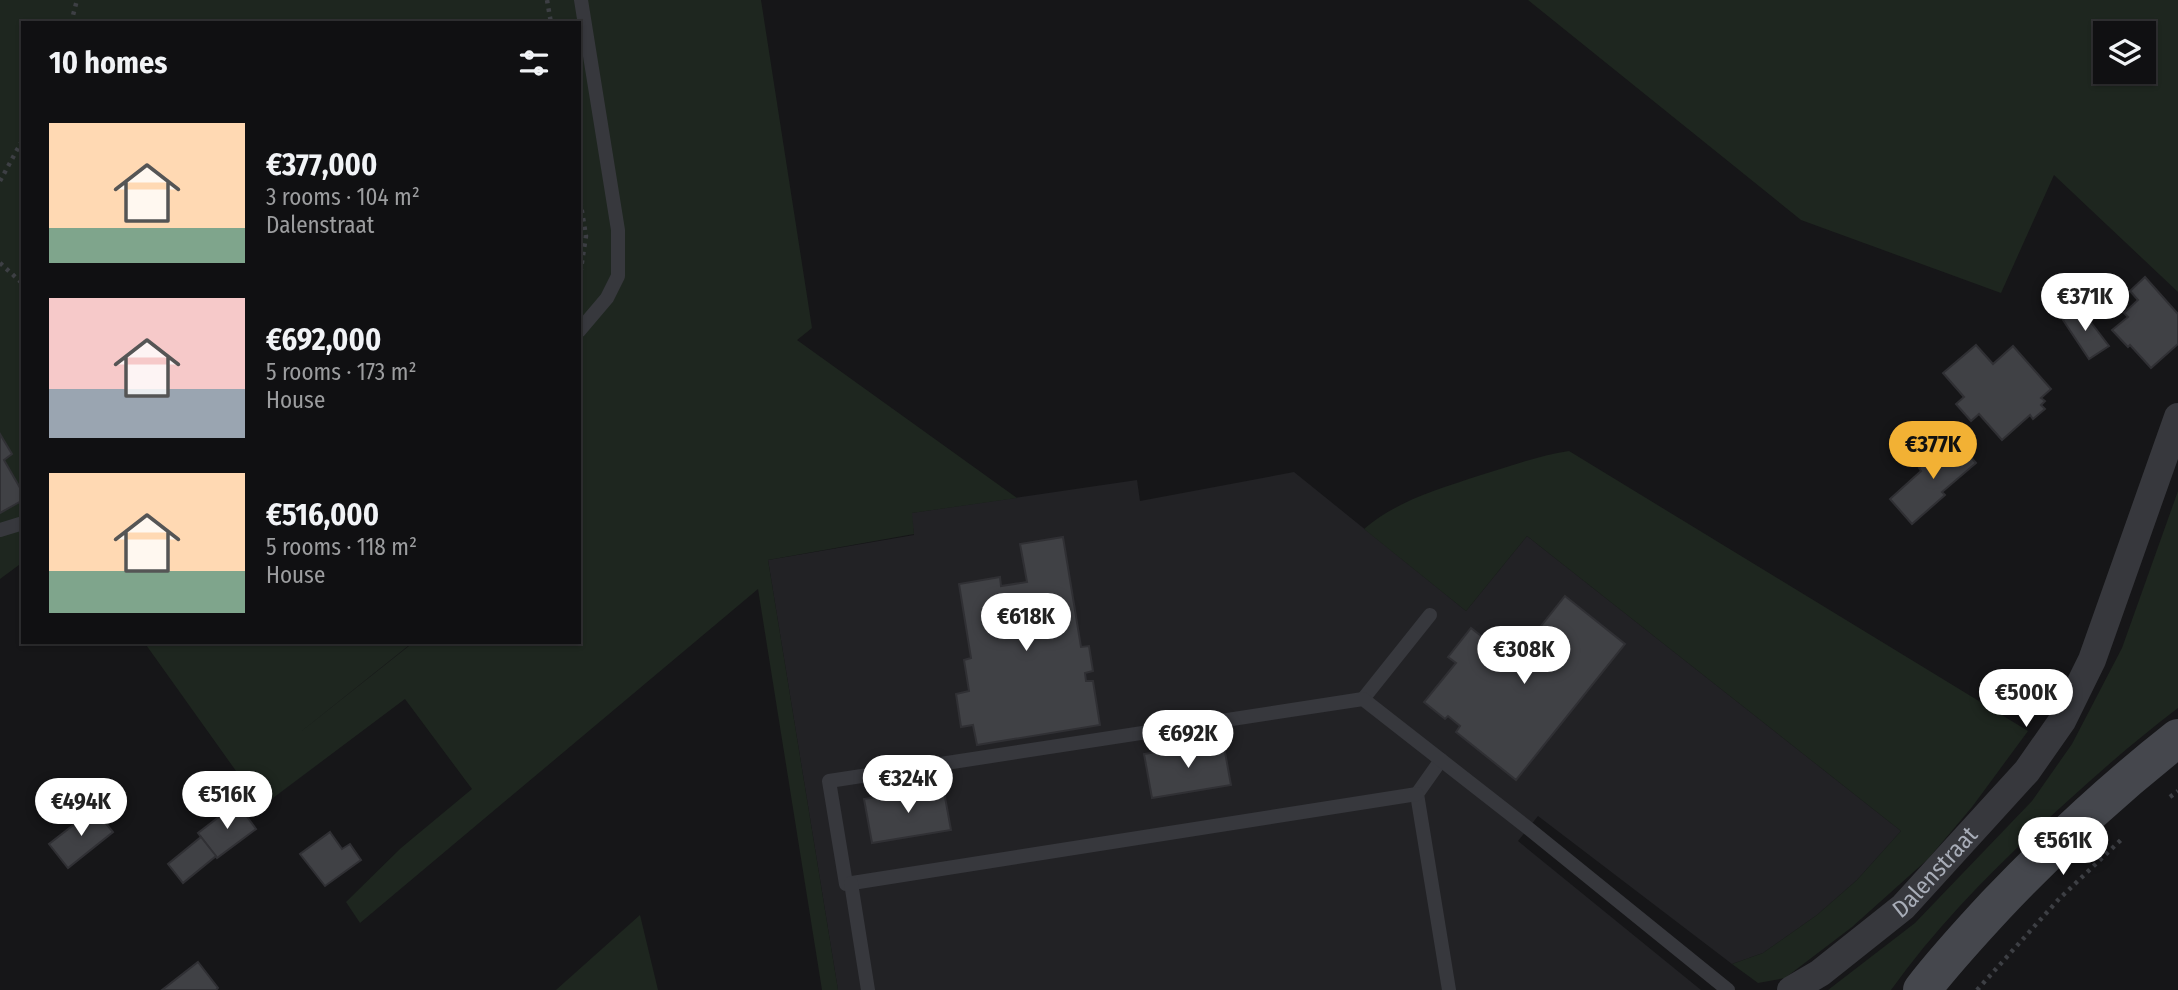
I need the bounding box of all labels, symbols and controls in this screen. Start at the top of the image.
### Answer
map controls [2093,21,2156,84]
button: layers [2093,21,2156,84]
icon: filters [515,44,553,82]
text: 10 homes [49,45,167,81]
text: €377,000 [266,147,377,183]
icon: home [105,151,189,235]
text: 3 rooms · 104 m² [266,183,420,211]
text: Dalenstraat [266,211,374,239]
pin: €371K [2036,274,2134,333]
text: €371K [2057,282,2113,310]
text: €692,000 [266,322,381,358]
icon: home [105,326,189,410]
text: 5 rooms · 173 m² [266,358,417,386]
text: House [266,386,325,414]
pin: €377K [1884,421,1982,481]
text: €377K [1905,430,1961,458]
text: €516,000 [266,497,379,533]
icon: home [105,501,189,585]
text: 5 rooms · 118 m² [266,533,417,561]
text: House [266,561,325,589]
pin: €618K [977,594,1075,653]
text: €618K [997,602,1055,630]
pin: €308K [1475,626,1573,686]
text: €308K [1493,635,1555,663]
pin: €500K [1977,670,2075,729]
text: €500K [1995,678,2057,706]
pin: €692K [1139,710,1237,770]
text: €692K [1158,719,1218,747]
pin: €324K [859,756,957,815]
text: €324K [879,764,937,792]
pin: €516K [178,772,276,831]
pin: €494K [32,778,130,838]
text: €516K [198,780,256,808]
text: €494K [51,787,111,815]
pin: €561K [2014,818,2112,877]
street label: Dalenstraat [1887,821,1983,924]
text: €561K [2034,826,2092,854]

